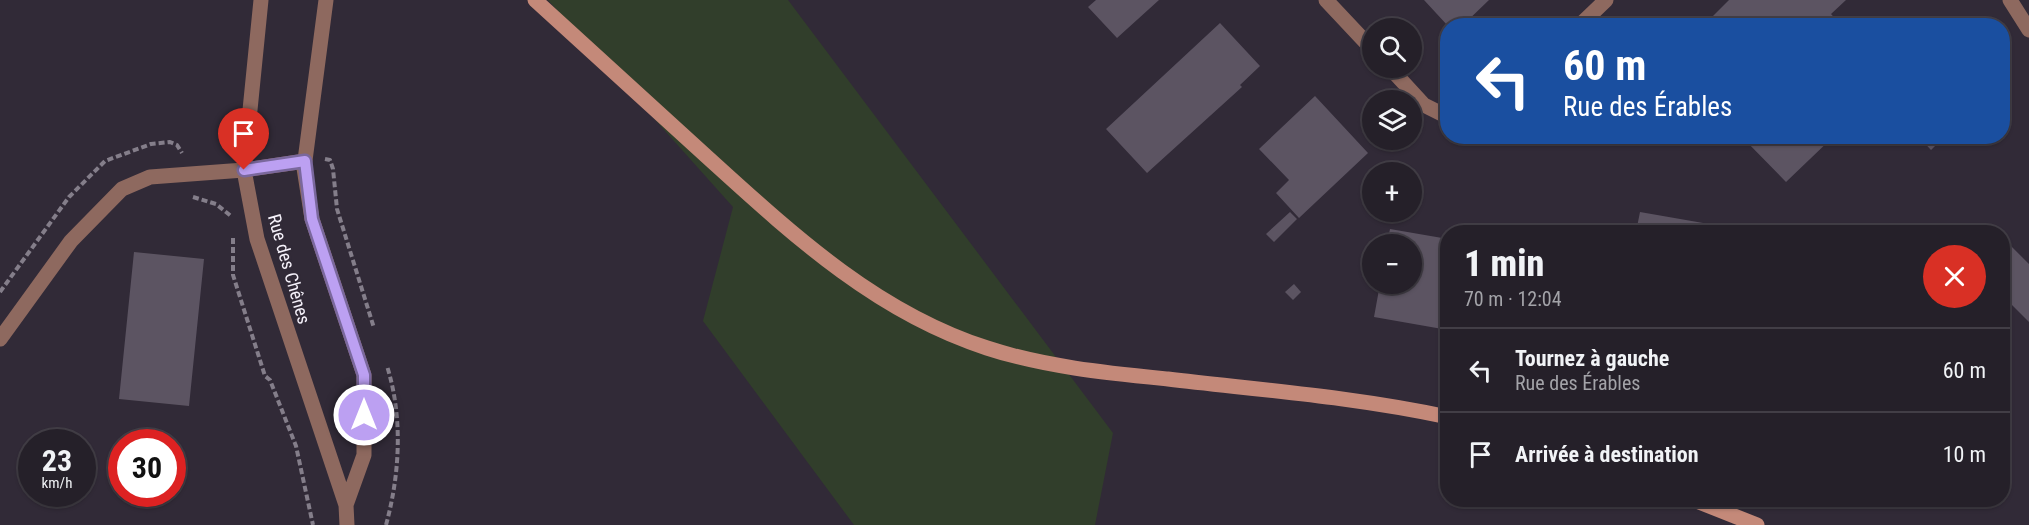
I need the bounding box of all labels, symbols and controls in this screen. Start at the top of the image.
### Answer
map controls [1362,18,1422,294]
button: search [1362,18,1422,78]
text: 60 m [1563,41,1646,90]
icon: left [1464,42,1542,120]
button: layers [1362,90,1422,150]
text: Rue des Érables [1563,91,1732,123]
pin [218,108,269,170]
icon: arrive [227,117,260,150]
button: + [1362,162,1422,222]
street label: Rue des Chênes [264,212,315,326]
button: − [1362,234,1422,294]
text: 1 min [1464,243,1544,285]
button: close [1923,245,1986,308]
text: 70 m · 12:04 [1464,287,1562,311]
text: Tournez à gauche [1515,346,1669,371]
icon: left [1464,354,1497,387]
text: 60 m [1943,358,1986,383]
text: Rue des Érables [1515,371,1640,395]
position arrow [332,383,396,447]
speed limit sign: 30 [108,429,186,507]
icon: arrive [1464,438,1497,471]
text: Arrivée à destination [1515,442,1699,467]
text: 10 m [1943,442,1986,467]
text: 23 [42,443,72,478]
text: km/h [42,474,72,492]

